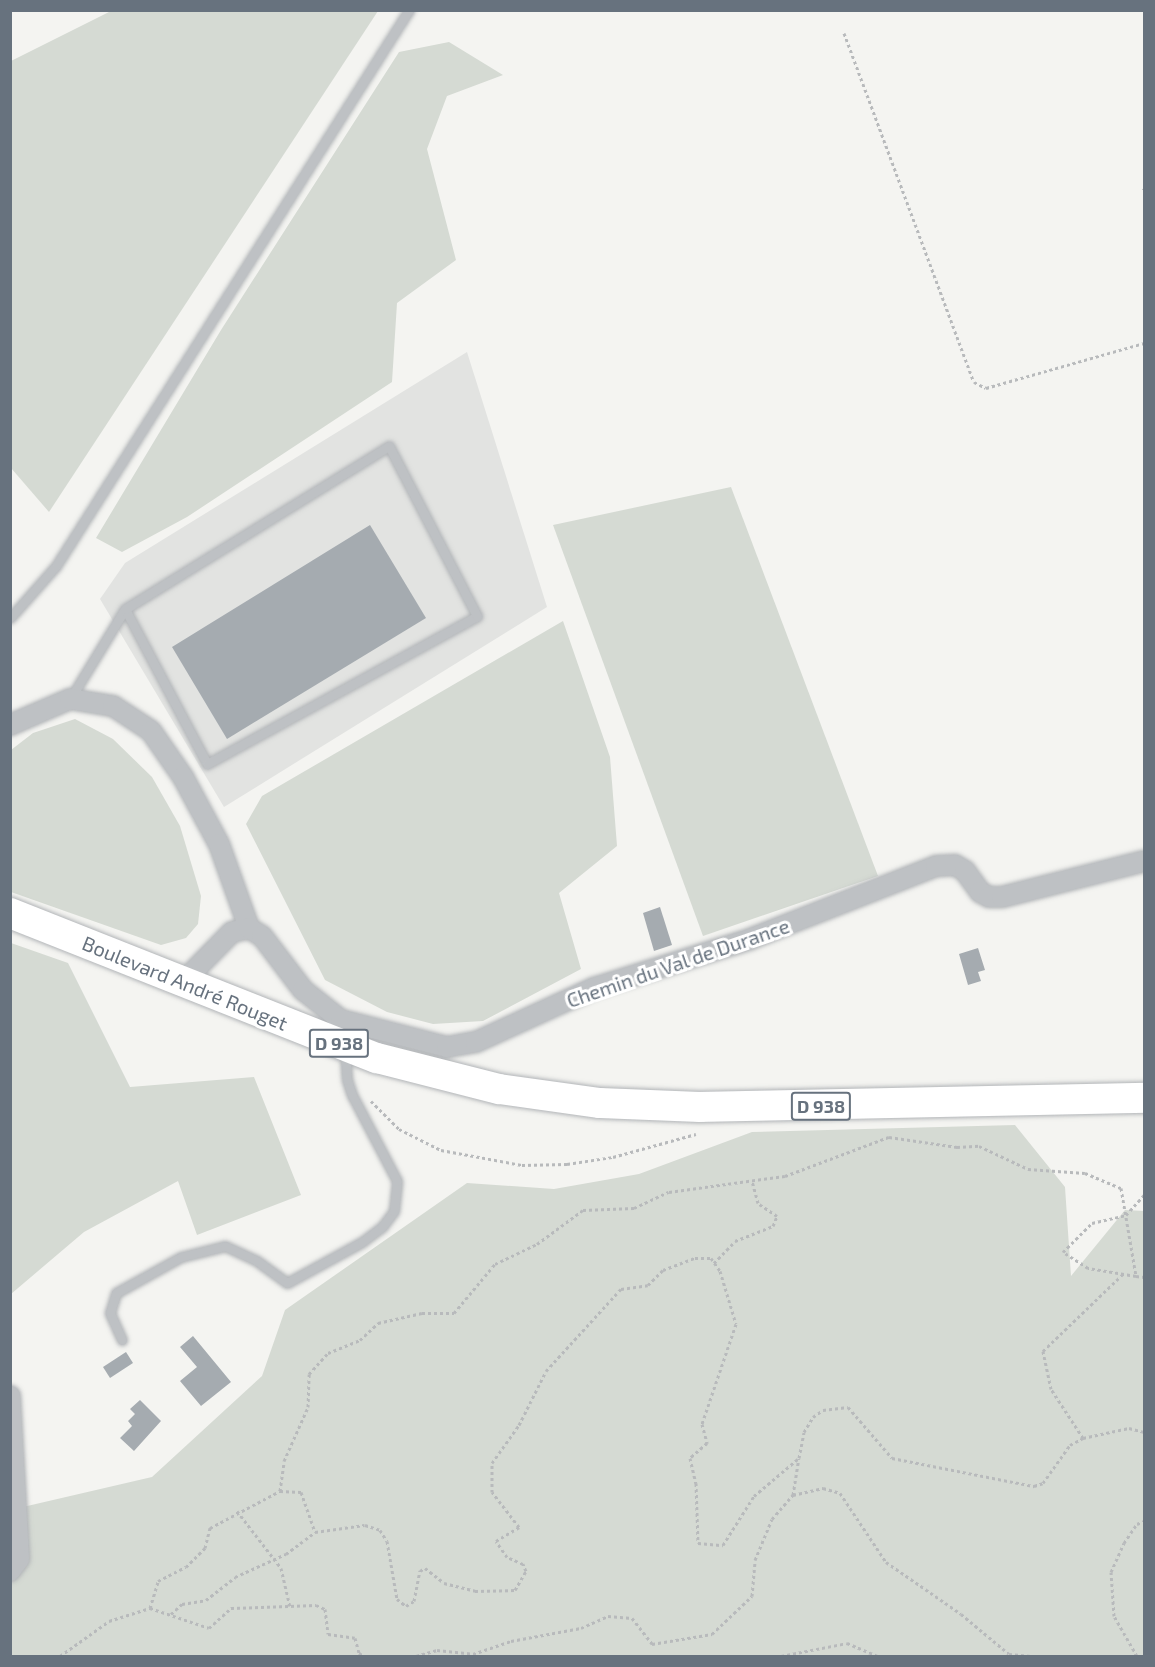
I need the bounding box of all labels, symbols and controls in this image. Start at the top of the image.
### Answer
street label: Chemin du Val de Durance [563,913,793,1013]
street label: Boulevard André Rouget [79,931,291,1035]
road number: D 938 [308,1028,370,1058]
road number: D 938 [790,1091,852,1121]

